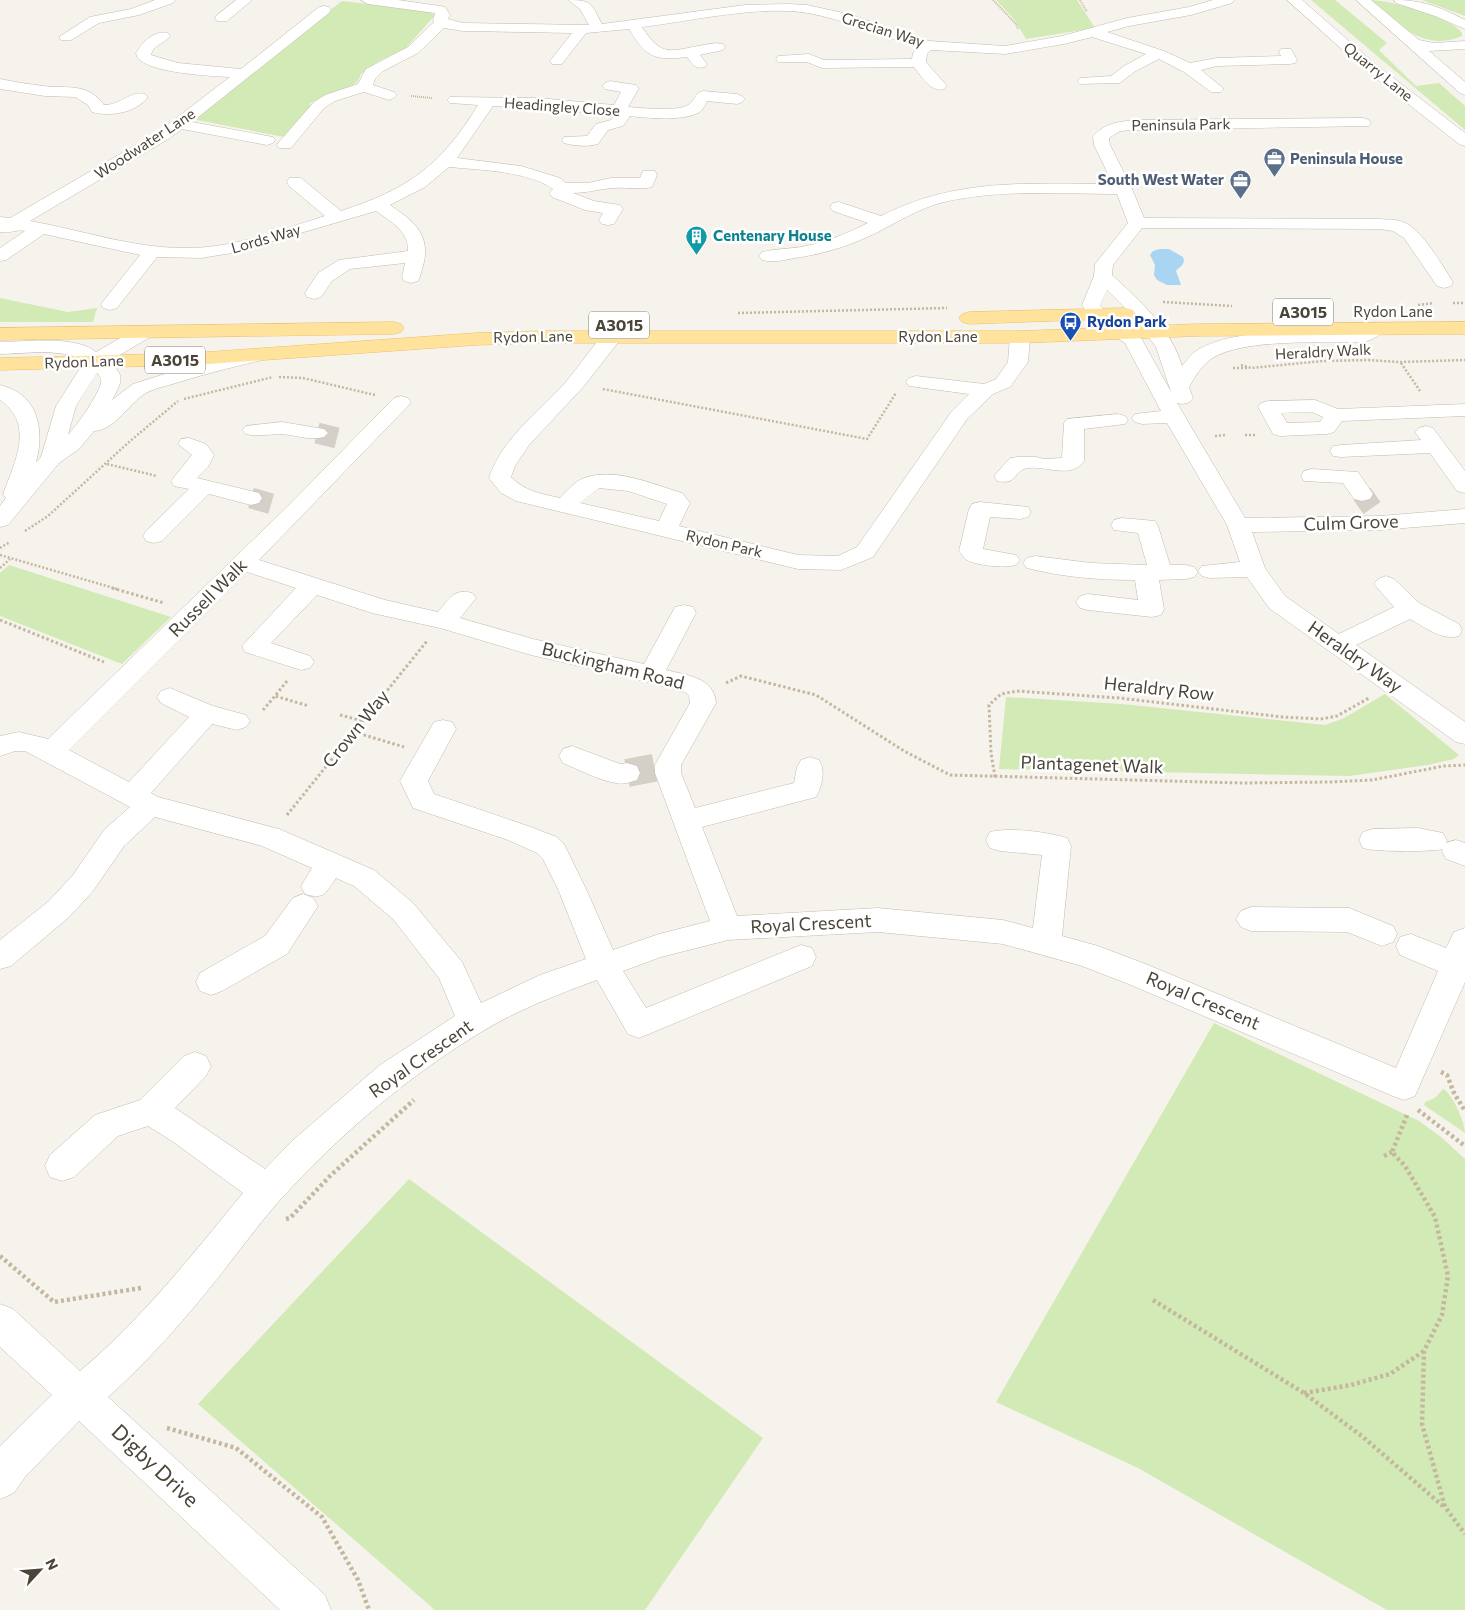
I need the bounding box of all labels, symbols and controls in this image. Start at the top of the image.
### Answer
street label: Grecian Way [840,8,927,50]
street label: Quarry Lane [1340,38,1417,105]
street label: Headingley Close [504,93,621,119]
street label: Woodwater Lane [91,104,198,182]
street label: Peninsula Park [1131,114,1231,134]
office icon: Peninsula House [1262,147,1286,178]
place label: Peninsula House [1290,149,1403,167]
office icon: South West Water [1228,168,1252,199]
place label: South West Water [1098,170,1224,188]
street label: Lords Way [229,219,303,257]
building icon: Centenary House [685,224,709,255]
place label: Centenary House [713,226,832,244]
road number: A3015 [1273,298,1333,326]
street label: Rydon Lane [1353,302,1433,320]
bus stop icon: Rydon Park [1059,310,1083,341]
road number: A3015 [589,312,649,338]
place label: Rydon Park [1087,312,1167,330]
street label: Rydon Lane [493,326,573,346]
street label: Rydon Lane [898,327,978,345]
street label: Heraldry Walk [1274,339,1371,363]
road number: A3015 [145,346,205,374]
street label: Rydon Lane [44,351,124,371]
street label: Culm Grove [1303,509,1399,535]
street label: Rydon Park [684,525,764,561]
street label: Russell Walk [164,553,251,641]
street label: Heraldry Way [1304,616,1407,697]
street label: Buckingham Road [540,637,687,693]
street label: Heraldry Row [1103,671,1215,705]
street label: Crown Way [317,685,393,772]
street label: Plantagenet Walk [1020,751,1164,777]
street label: Royal Crescent [750,909,872,937]
street label: Royal Crescent [1143,966,1264,1034]
street label: Royal Crescent [364,1014,476,1102]
street label: Digby Drive [107,1418,205,1512]
north arrow [15,1545,65,1595]
text: N [42,1556,62,1573]

